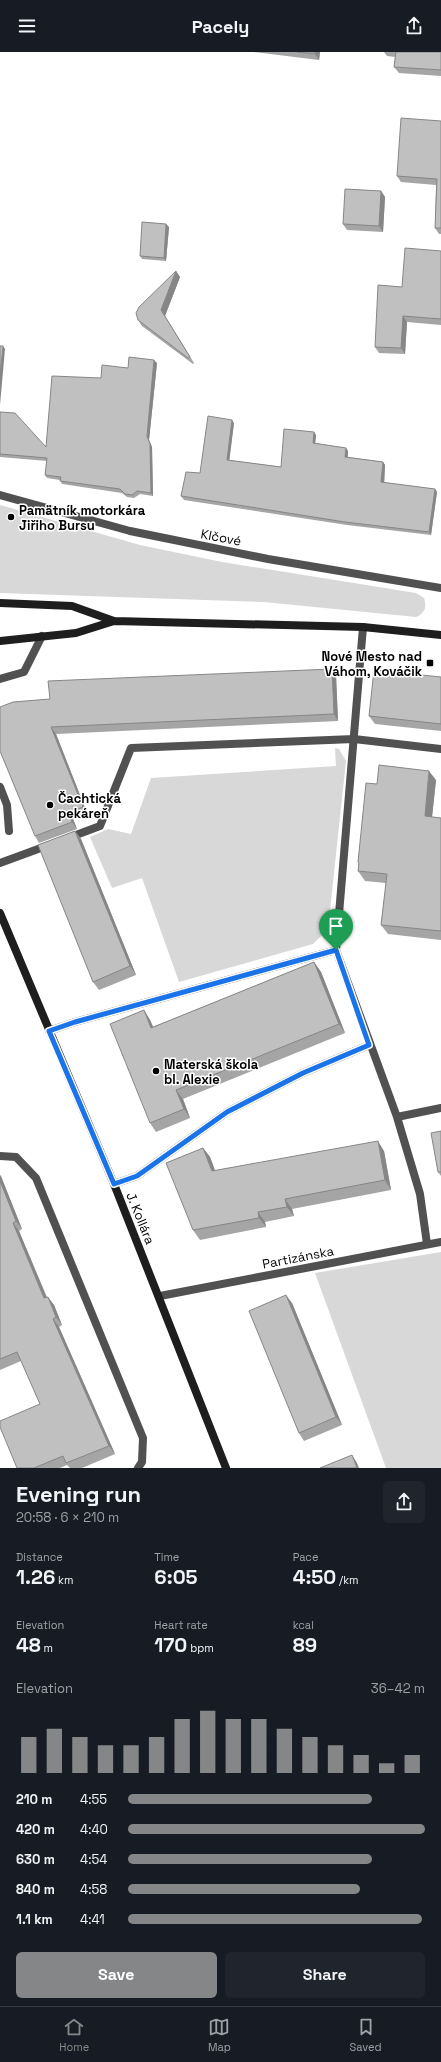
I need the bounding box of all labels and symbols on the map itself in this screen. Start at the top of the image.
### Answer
place label: Pamätník motorkára Jiřiho Bursu [19,502,146,534]
marker: Pamätník motorkára Jiřiho Bursu [6,512,16,522]
street label: Klčové [199,525,243,550]
place label: Nové Mesto nad Váhom, Kováčik [321,648,423,680]
marker: Nové Mesto nad Váhom, Kováčik [425,658,435,668]
place label: Čachtická pekáreň [58,790,121,822]
marker: Čachtická pekáreň [45,800,55,810]
pin [319,909,353,950]
place label: Materská škola bl. Alexie [164,1056,259,1088]
marker: Materská škola bl. Alexie [151,1066,161,1076]
street label: J. Kollára [122,1190,159,1247]
street label: Partizánska [261,1242,336,1273]

